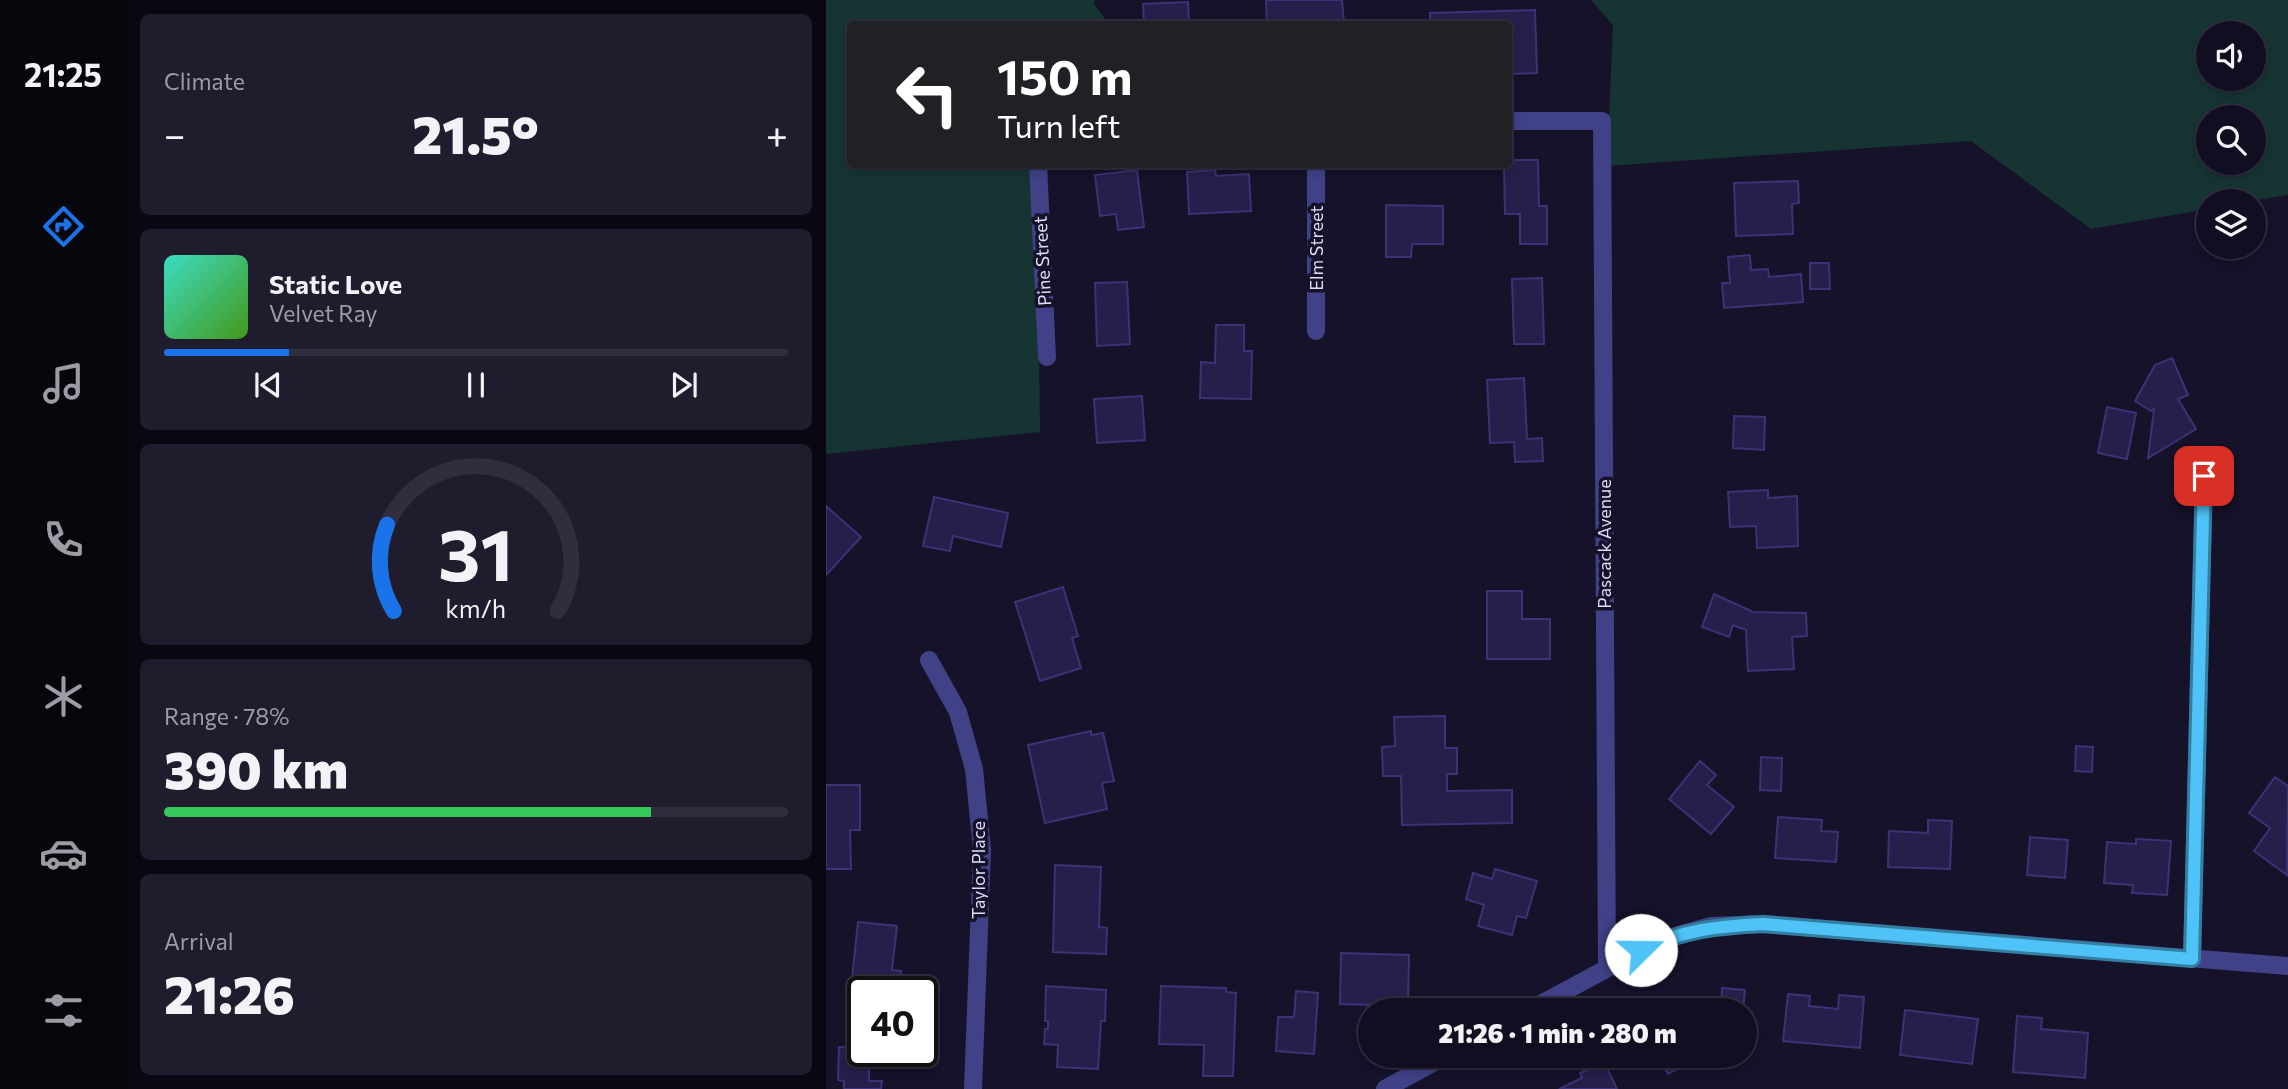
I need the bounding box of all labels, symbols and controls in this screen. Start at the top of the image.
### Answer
map controls [2196,21,2266,259]
button: sound [2196,21,2266,91]
text: 150 m [997,45,1132,105]
icon: left [882,49,973,140]
text: 21:25 [24,54,102,94]
text: Climate [164,67,245,95]
text: 21.5° [412,101,539,165]
text: Turn left [997,105,1121,145]
button: search [2196,105,2266,175]
text: − [164,110,186,157]
text: + [766,110,788,157]
button: layers [2196,189,2266,259]
icon: directions [39,202,88,251]
street label: Elm Street [1305,205,1327,291]
street label: Pine Street [1029,215,1055,307]
text: Static Love [269,268,402,299]
text: Velvet Ray [269,299,377,327]
icon: music [39,359,88,408]
icon: previous [249,366,287,404]
icon: pause [457,366,495,404]
icon: next [665,366,703,404]
pin [2174,446,2234,506]
icon: arrive [2185,457,2223,495]
street label: Pascack Avenue [1593,479,1615,609]
text: 31 [438,507,514,596]
icon: phone [39,515,88,564]
text: km/h [446,592,506,622]
icon: climate [39,672,88,721]
text: Range · 78% [164,702,289,730]
text: 390 km [164,736,348,800]
street label: Taylor Place [967,821,989,919]
icon: car [39,829,88,878]
position arrow [1604,913,1678,987]
text: Arrival [164,927,234,955]
text: 21:26 [164,961,295,1025]
speed limit sign: 40 [847,976,938,1067]
icon: filters [39,986,88,1035]
text: 21:26 · 1 min · 280 m [1438,1017,1677,1048]

